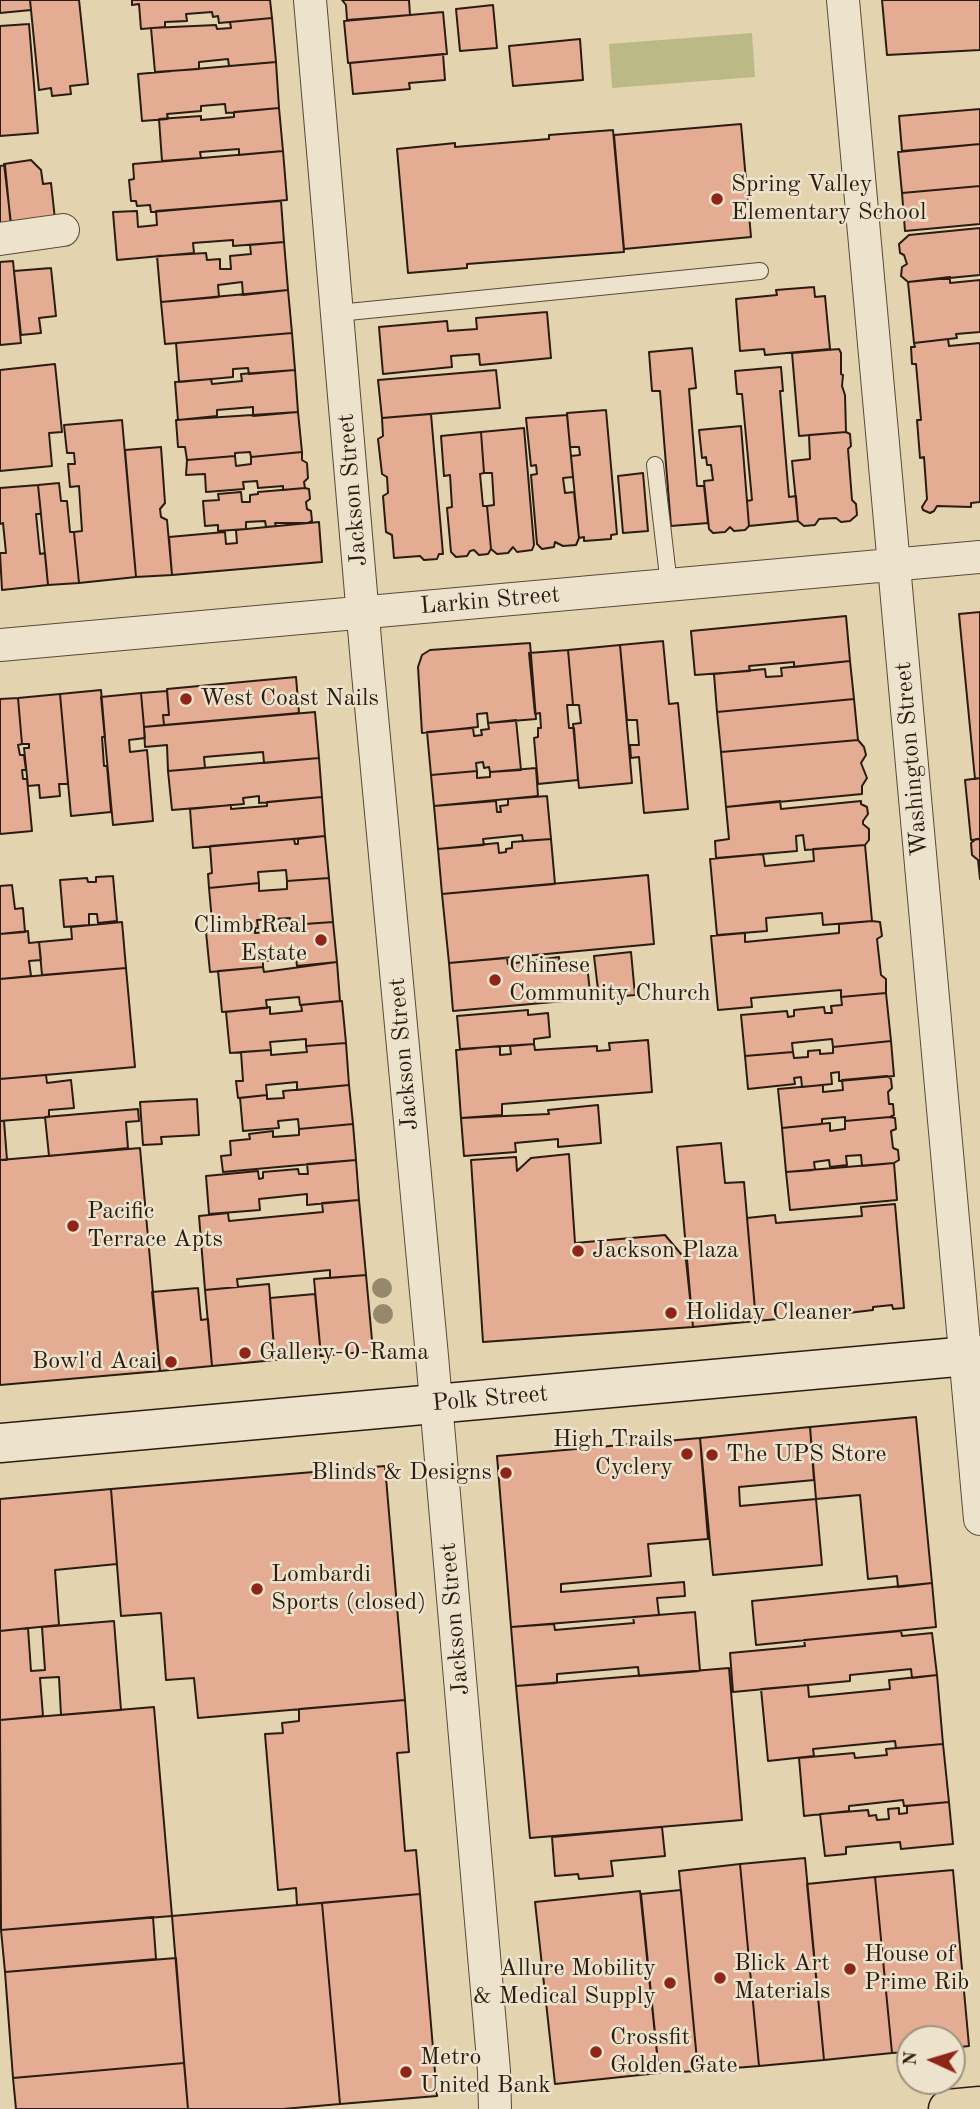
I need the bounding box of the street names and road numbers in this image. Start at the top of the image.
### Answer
street label: Jackson Street [332,412,374,568]
street label: Larkin Street [419,581,561,621]
street label: Washington Street [889,661,935,857]
street label: Jackson Street [383,976,425,1132]
street label: Polk Street [431,1380,549,1418]
street label: Jackson Street [434,1541,476,1697]

